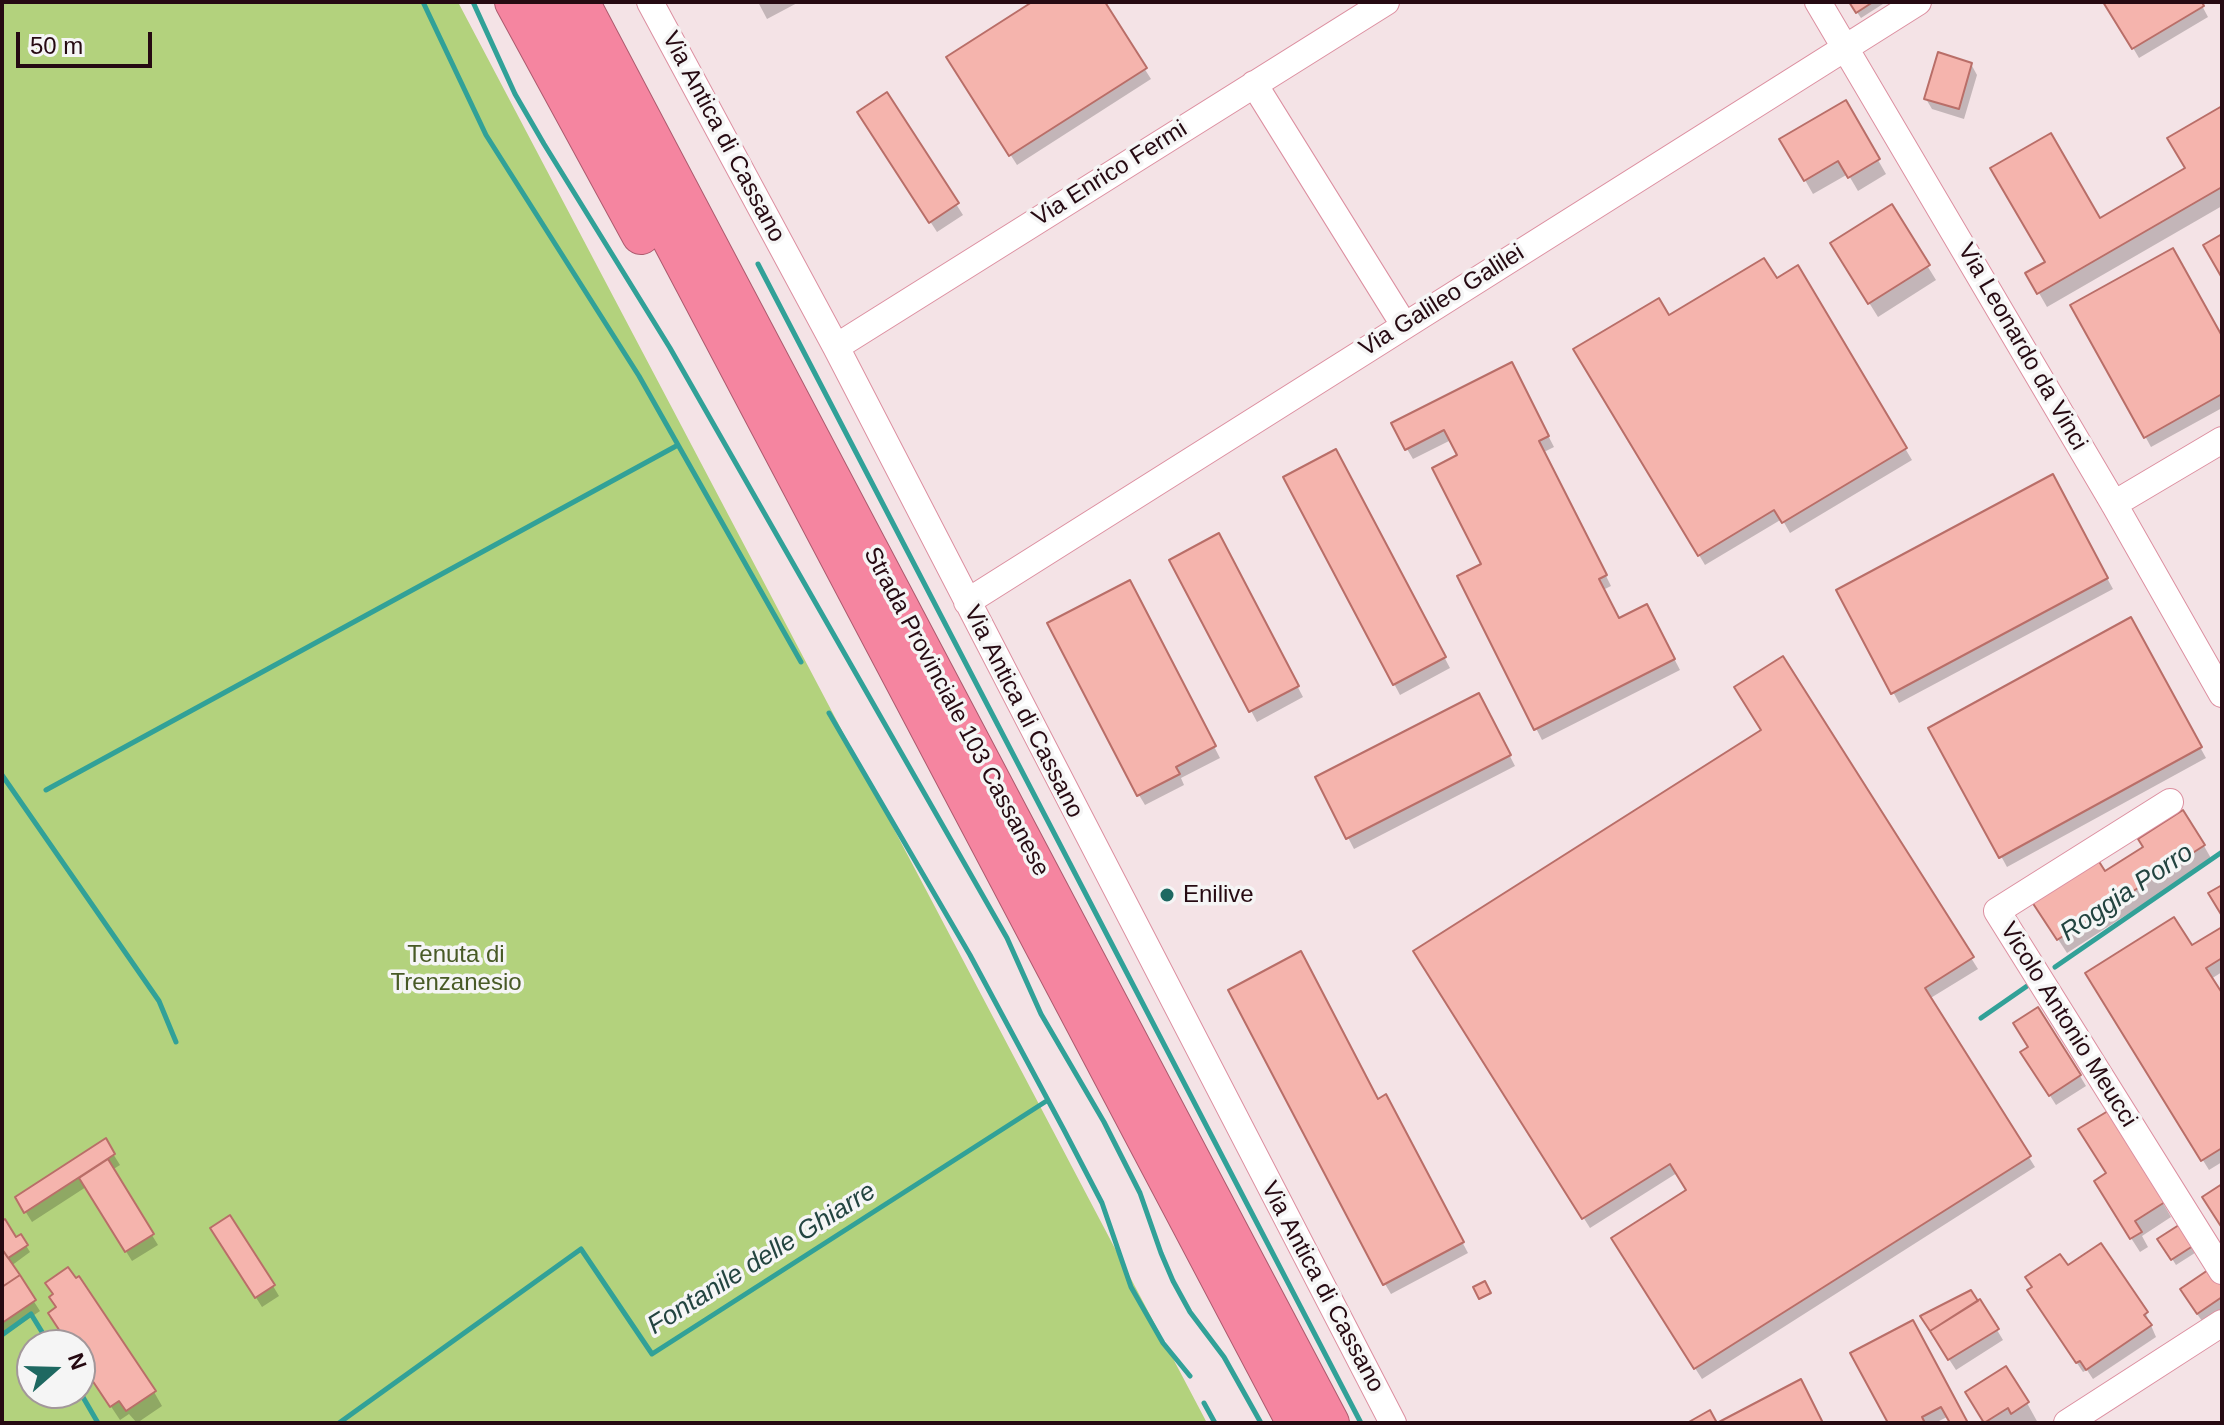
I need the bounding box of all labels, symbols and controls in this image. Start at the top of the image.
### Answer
scale bar [20,16,156,66]
street label: Via Antica di Cassano [655,27,791,247]
text: 50 m [30,32,83,59]
street label: Via Enrico Fermi [1027,115,1193,233]
street label: Via Leonardo da Vinci [1951,238,2093,456]
street label: Via Galileo Galilei [1354,239,1530,363]
street label: Strada Provinciale 103 Cassanese [857,543,1055,881]
street label: Via Antica di Cassano [957,601,1089,823]
water label: Roggia Porro [2055,837,2199,949]
place label: Enilive [1183,881,1254,909]
marker: Enilive [1158,886,1176,904]
street label: Vicolo Antonio Meucci [1993,917,2143,1133]
park label: Tenuta di Trenzanesio [390,941,522,997]
water label: Fontanile delle Ghiarre [642,1176,882,1342]
street label: Via Antica di Cassano [1254,1177,1390,1397]
north arrow [16,1329,96,1409]
text: N [63,1350,92,1373]

